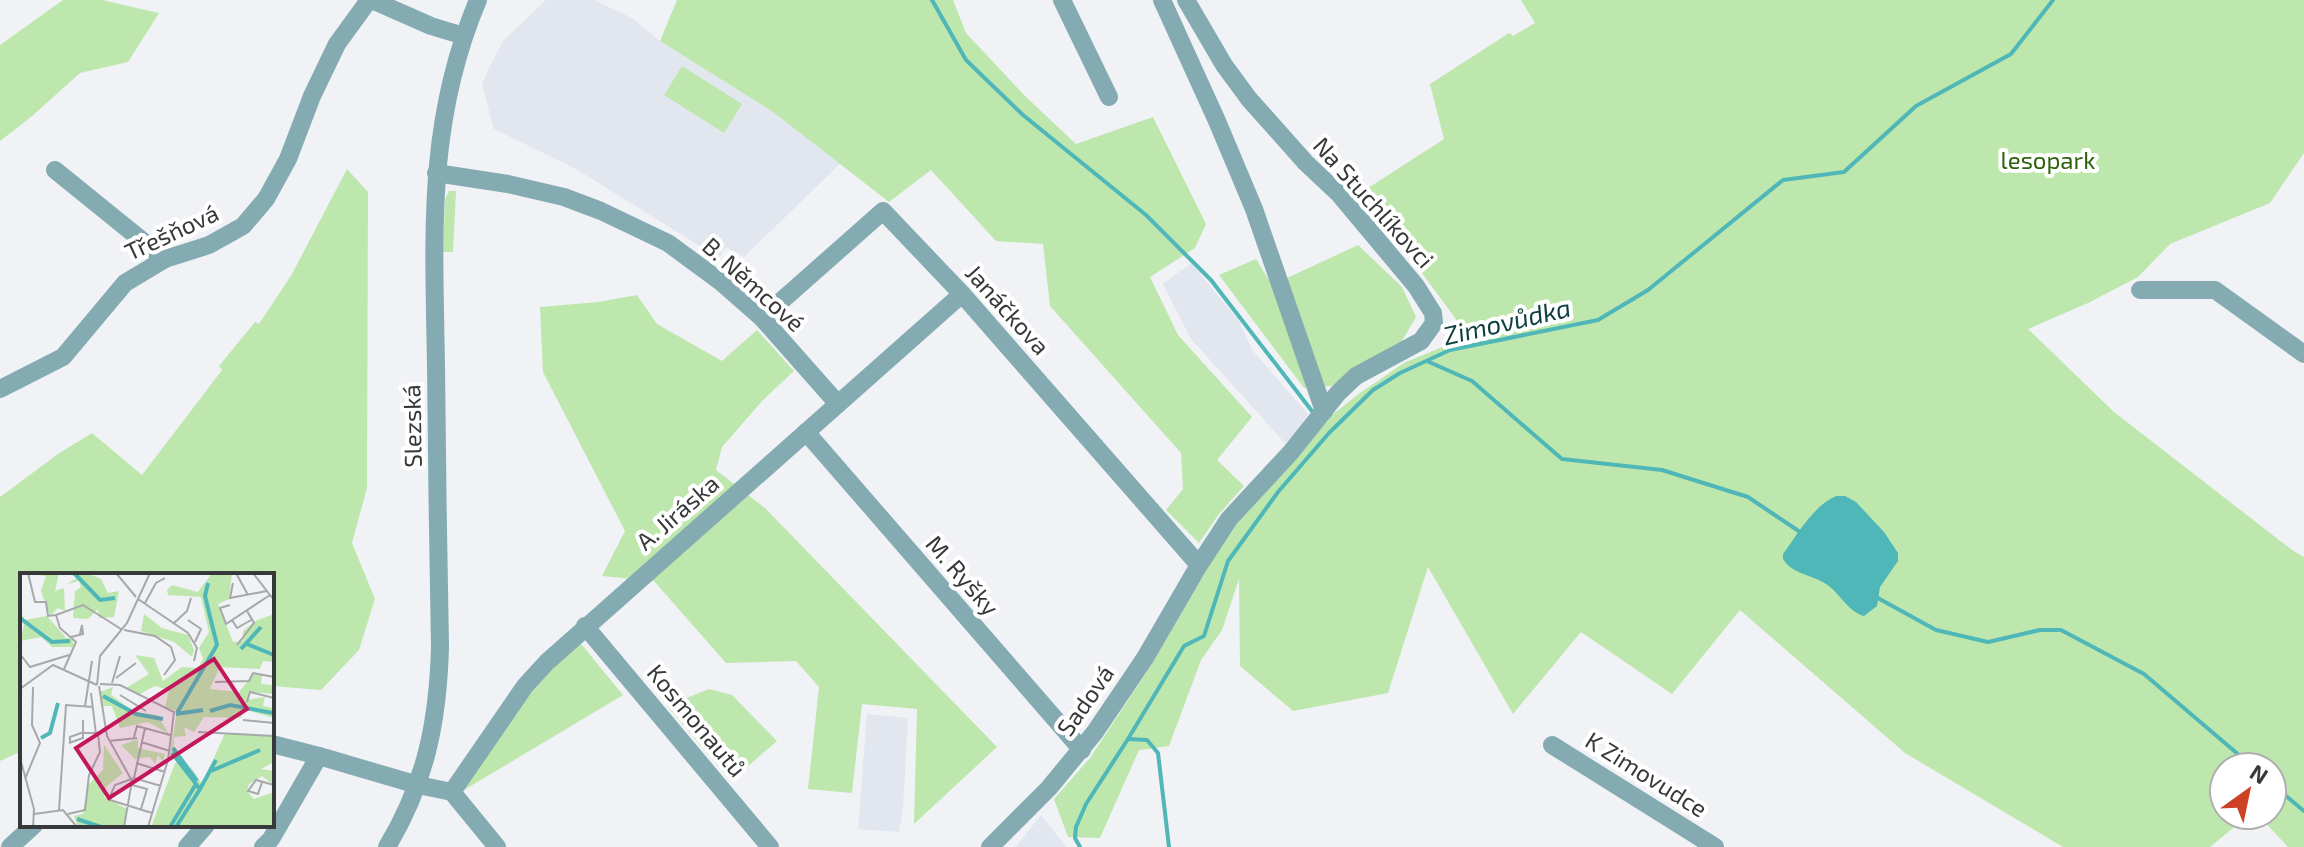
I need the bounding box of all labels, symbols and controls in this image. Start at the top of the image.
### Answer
street label: Na Stuchlíkovci [1308,131,1440,273]
park label: lesopark [2001,145,2095,174]
street label: Třešňová [120,197,223,266]
street label: B. Němcové [697,231,811,337]
street label: Janáčkova [960,258,1056,360]
water label: Zimovůdka [1440,291,1573,350]
street label: Slezská [396,384,427,468]
street label: A. Jiráska [630,468,724,556]
street label: M. Ryšky [921,529,1006,621]
inset map [20,573,274,827]
street label: Kosmonautů [642,658,753,782]
street label: Sadová [1050,659,1119,741]
street label: K Zimovudce [1581,725,1713,823]
north arrow [2208,751,2288,831]
text: N [2246,758,2273,789]

